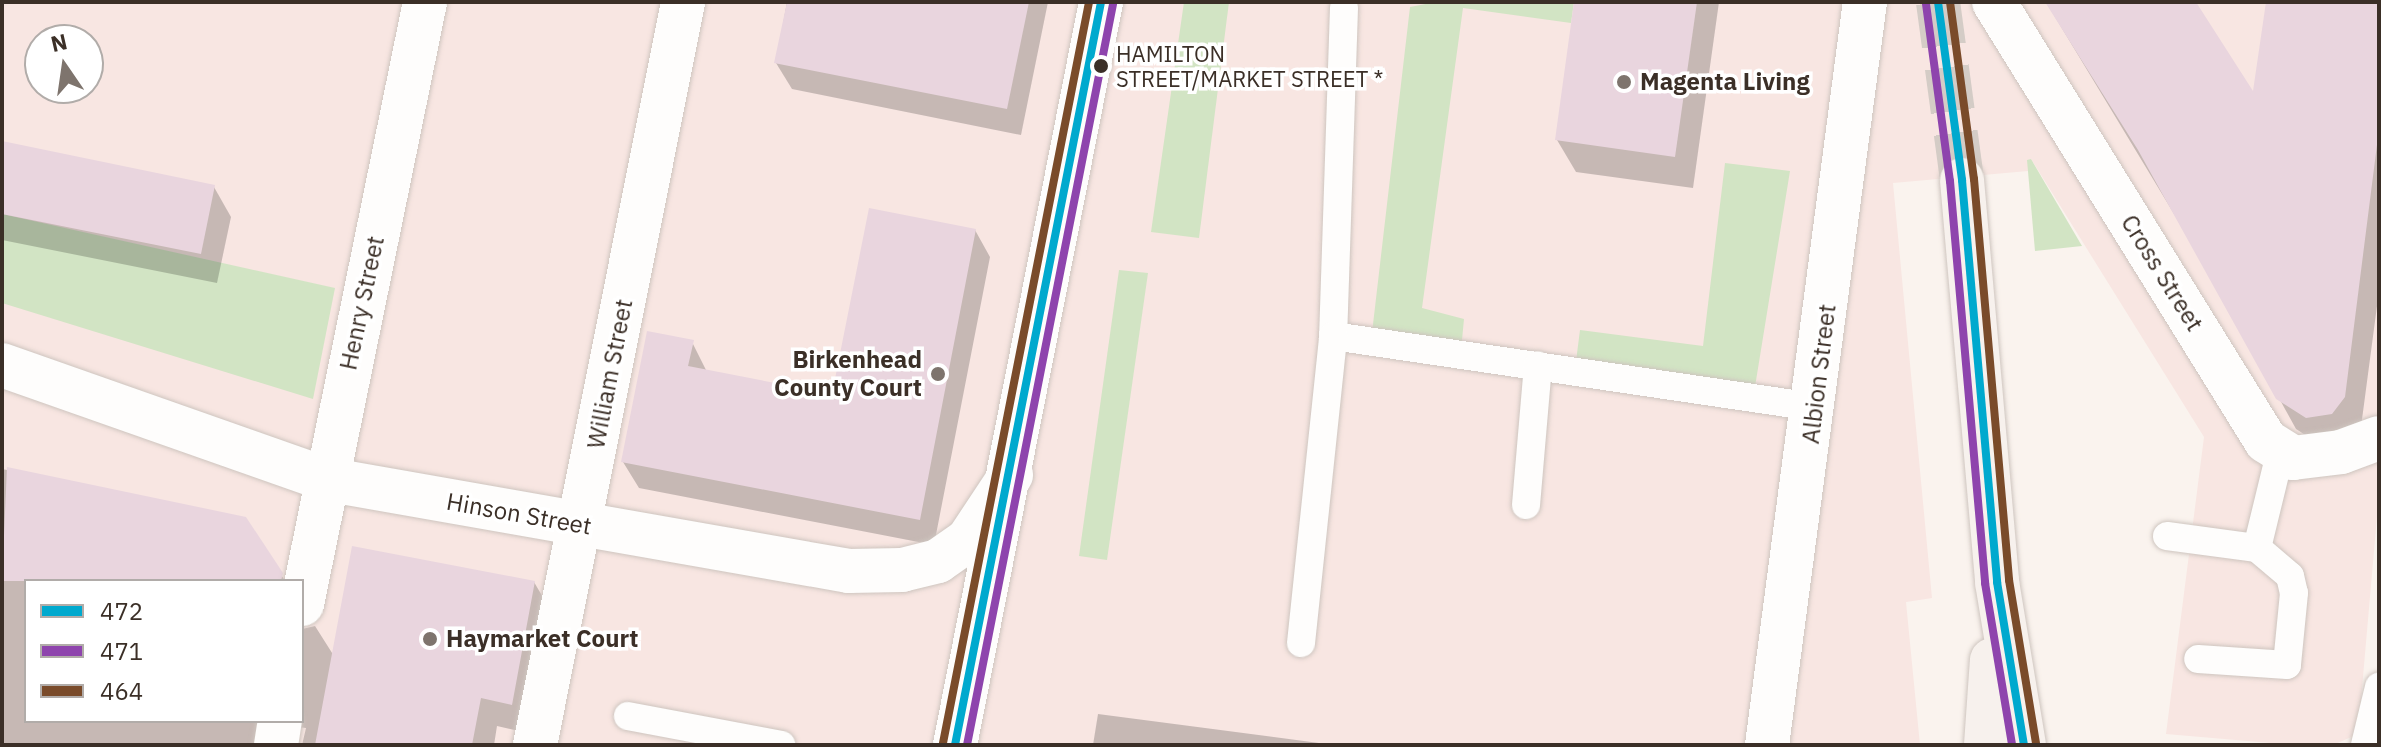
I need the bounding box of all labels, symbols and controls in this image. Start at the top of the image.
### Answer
north arrow [24,24,104,104]
text: N [48,26,70,58]
place label: HAMILTON STREET/MARKET STREET * [1116,40,1383,92]
marker: HAMILTON STREET/MARKET STREET * [1093,58,1109,74]
place label: Magenta Living [1640,68,1810,96]
marker: Magenta Living [1615,73,1633,91]
street label: Cross Street [2115,209,2209,337]
street label: Henry Street [334,233,390,373]
street label: William Street [581,297,639,451]
street label: Albion Street [1796,303,1842,445]
place label: Birkenhead County Court [774,346,922,402]
marker: Birkenhead County Court [929,365,947,383]
street label: Hinson Street [444,487,594,541]
legend [24,579,304,723]
text: 472 [100,595,143,627]
place label: Haymarket Court [446,625,638,653]
marker: Haymarket Court [421,630,439,648]
text: 471 [100,635,143,667]
text: 464 [100,675,143,707]

